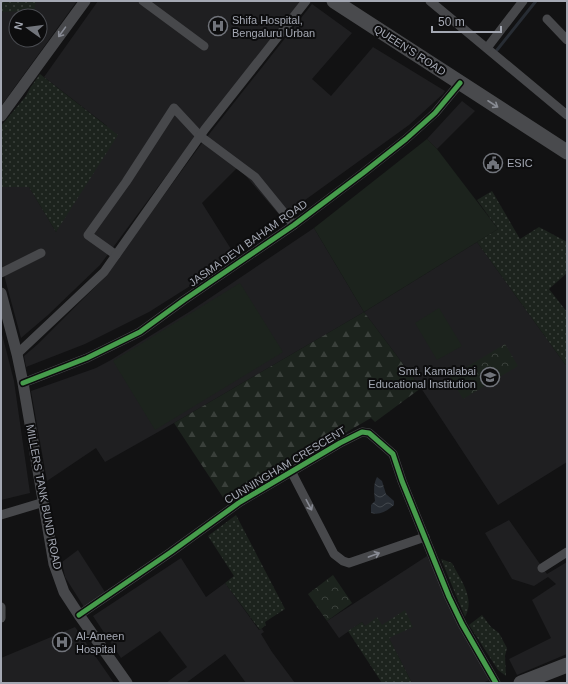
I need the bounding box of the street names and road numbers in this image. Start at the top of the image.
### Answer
street label: QUEEN'S ROAD [372,22,448,78]
street label: JASMA DEVI BAHAM ROAD [186,197,310,289]
street label: MILLERS TANK BUND ROAD [24,423,64,571]
street label: CUNNINGHAM CRESCENT [222,424,348,506]

